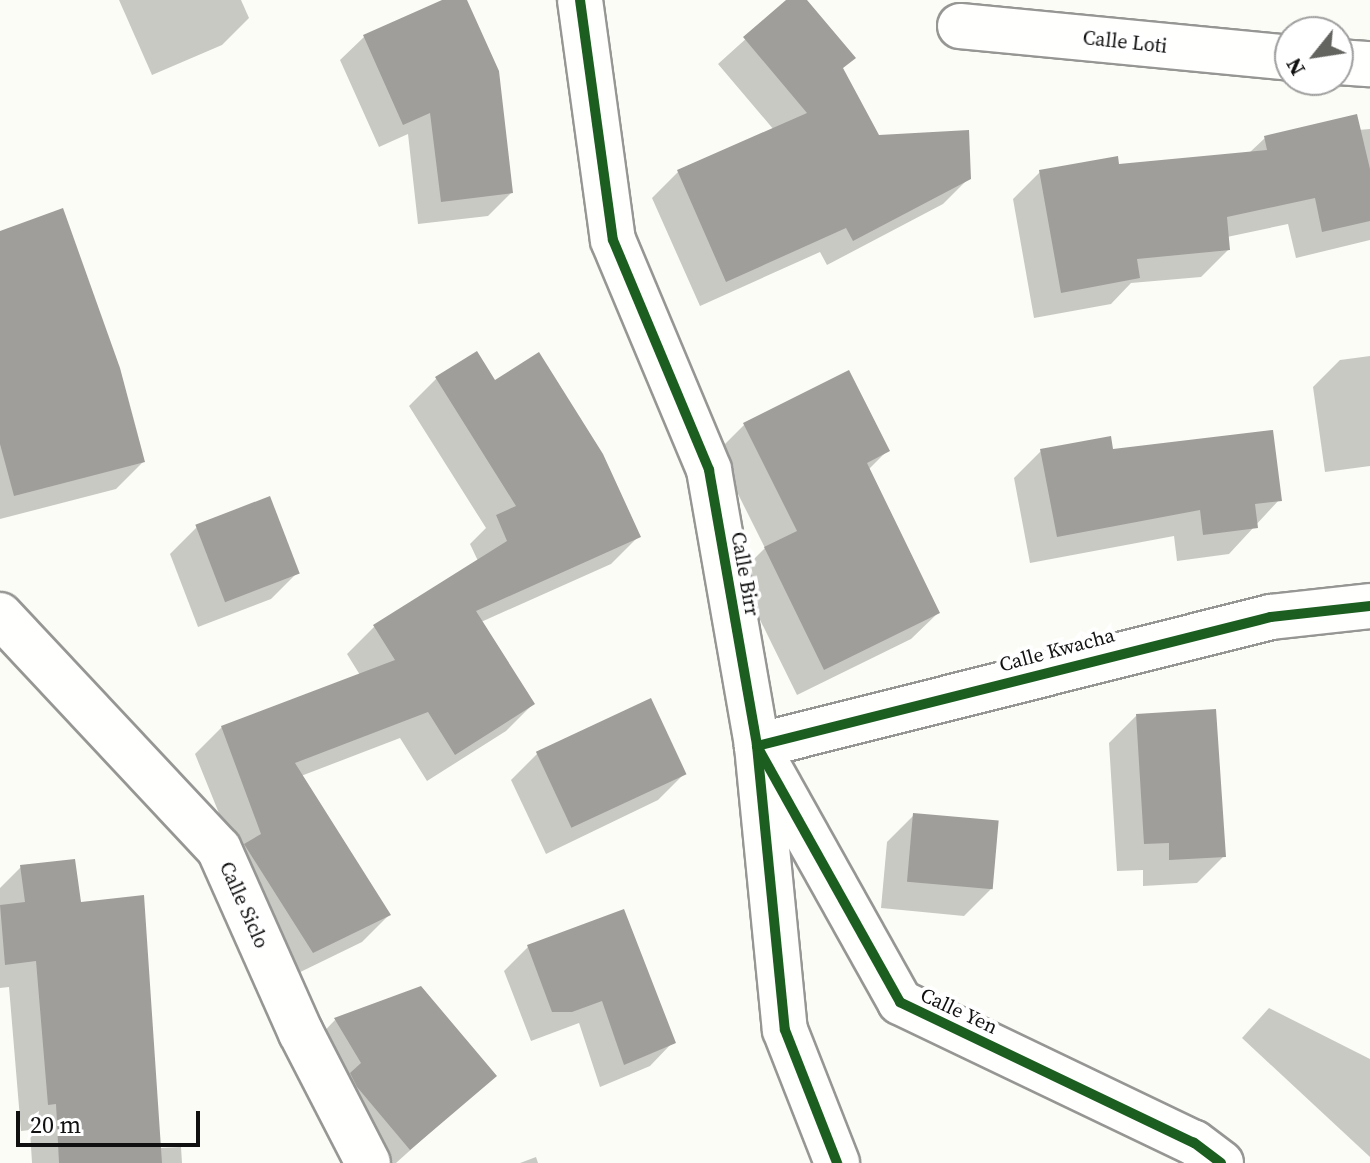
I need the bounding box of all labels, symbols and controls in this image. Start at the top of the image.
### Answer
north arrow [1274,16,1354,96]
street label: Calle Loti [1082,26,1168,58]
text: N [1278,53,1312,81]
street label: Calle Birr [726,530,764,618]
street label: Calle Kwacha [997,623,1117,677]
street label: Calle Siclo [214,858,274,952]
street label: Calle Yen [916,983,1002,1039]
scale bar [20,1095,204,1145]
text: 20 m [30,1108,81,1141]

